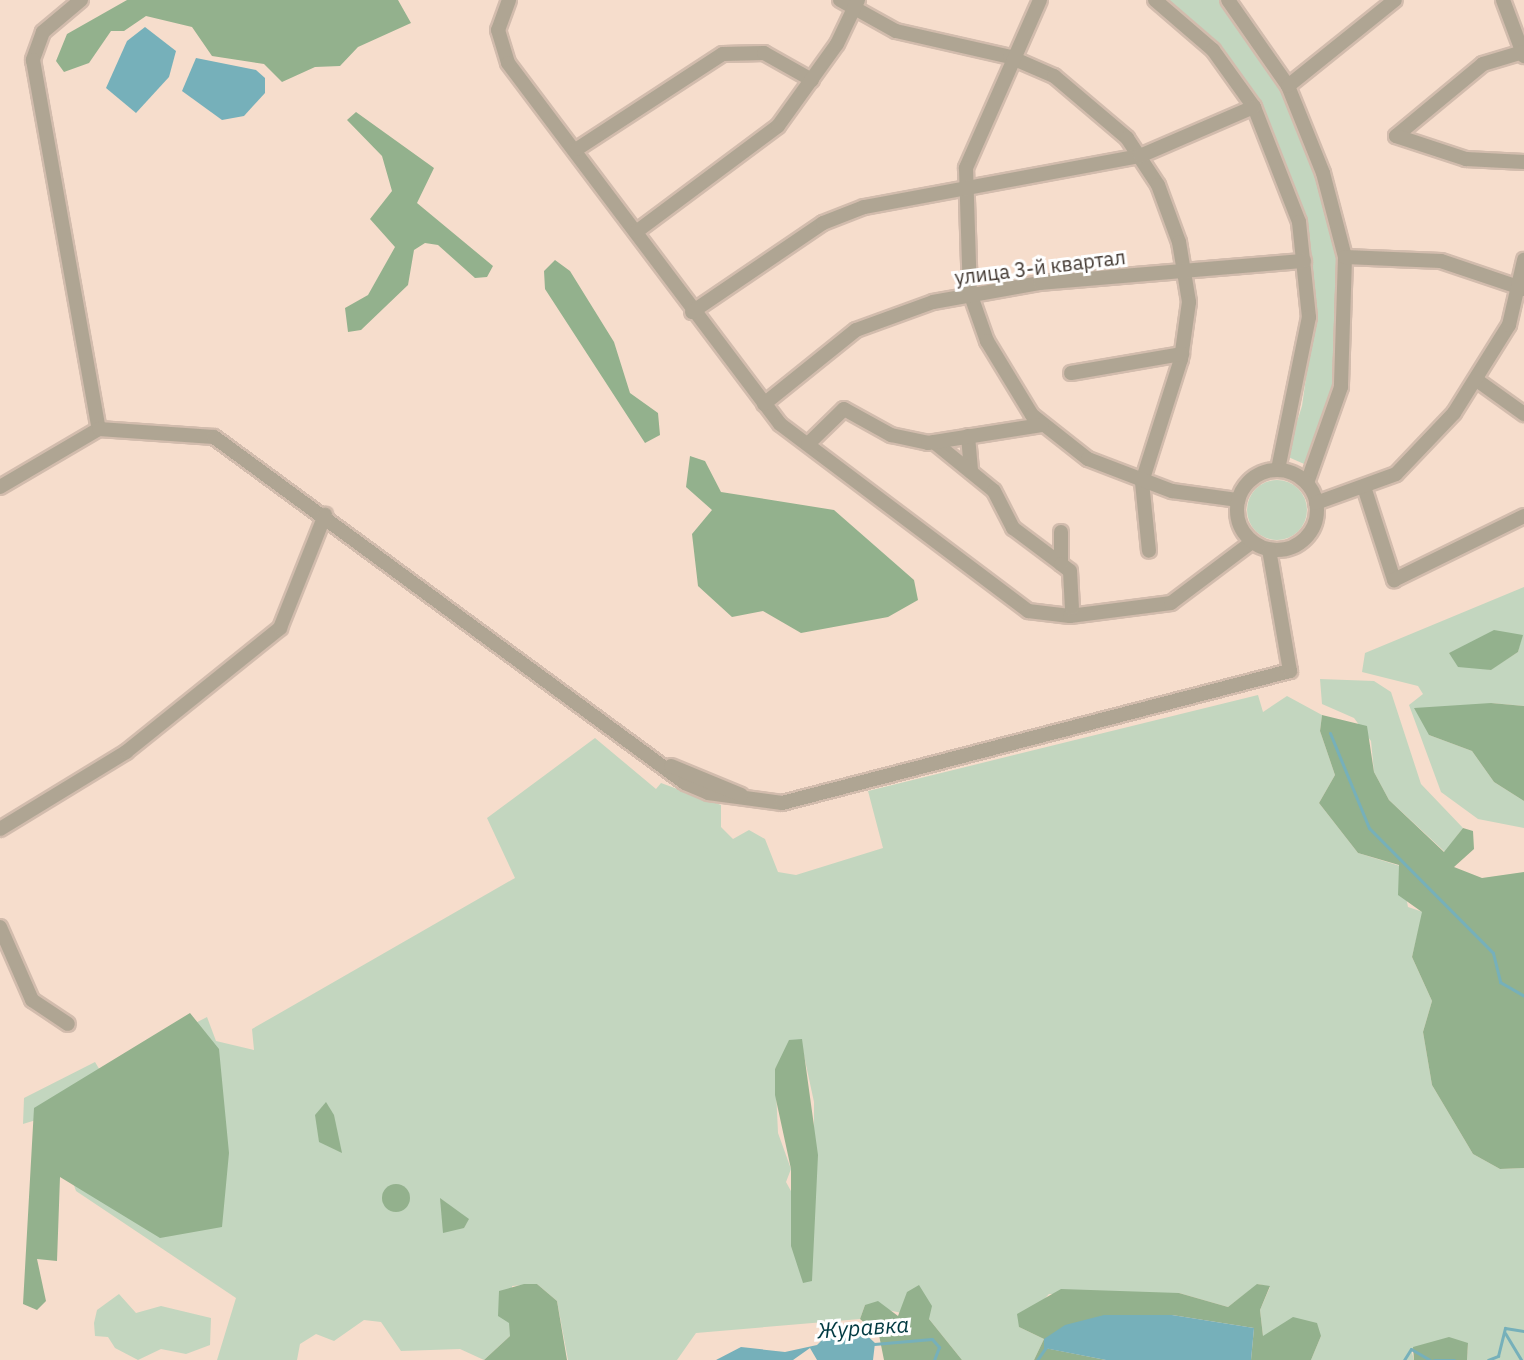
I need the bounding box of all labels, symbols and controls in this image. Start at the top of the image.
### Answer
street label: улица 3-й квартал [953,245,1127,289]
water label: Журавка [816,1311,910,1343]

